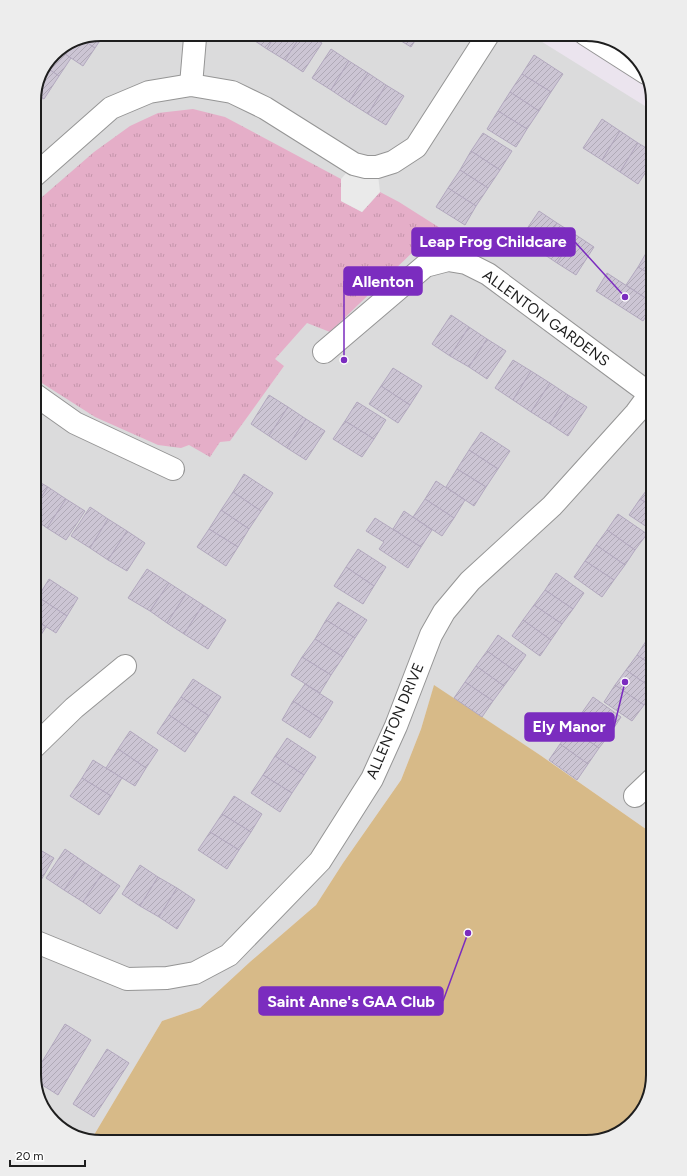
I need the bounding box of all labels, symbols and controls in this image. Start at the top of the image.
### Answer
callout: Leap Frog Childcare [412,228,575,256]
text: Leap Frog Childcare [419,232,567,251]
street label: ALLENTON GARDENS [479,266,613,370]
callout: Allenton [344,267,422,295]
text: Allenton [352,272,414,291]
street label: ALLENTON DRIVE [362,660,428,782]
callout: Ely Manor [525,713,614,741]
text: Ely Manor [532,717,606,736]
callout: Saint Anne's GAA Club [259,987,443,1015]
text: Saint Anne's GAA Club [267,992,435,1011]
scale bar [10,1142,85,1168]
text: 20 m [16,1149,44,1163]

